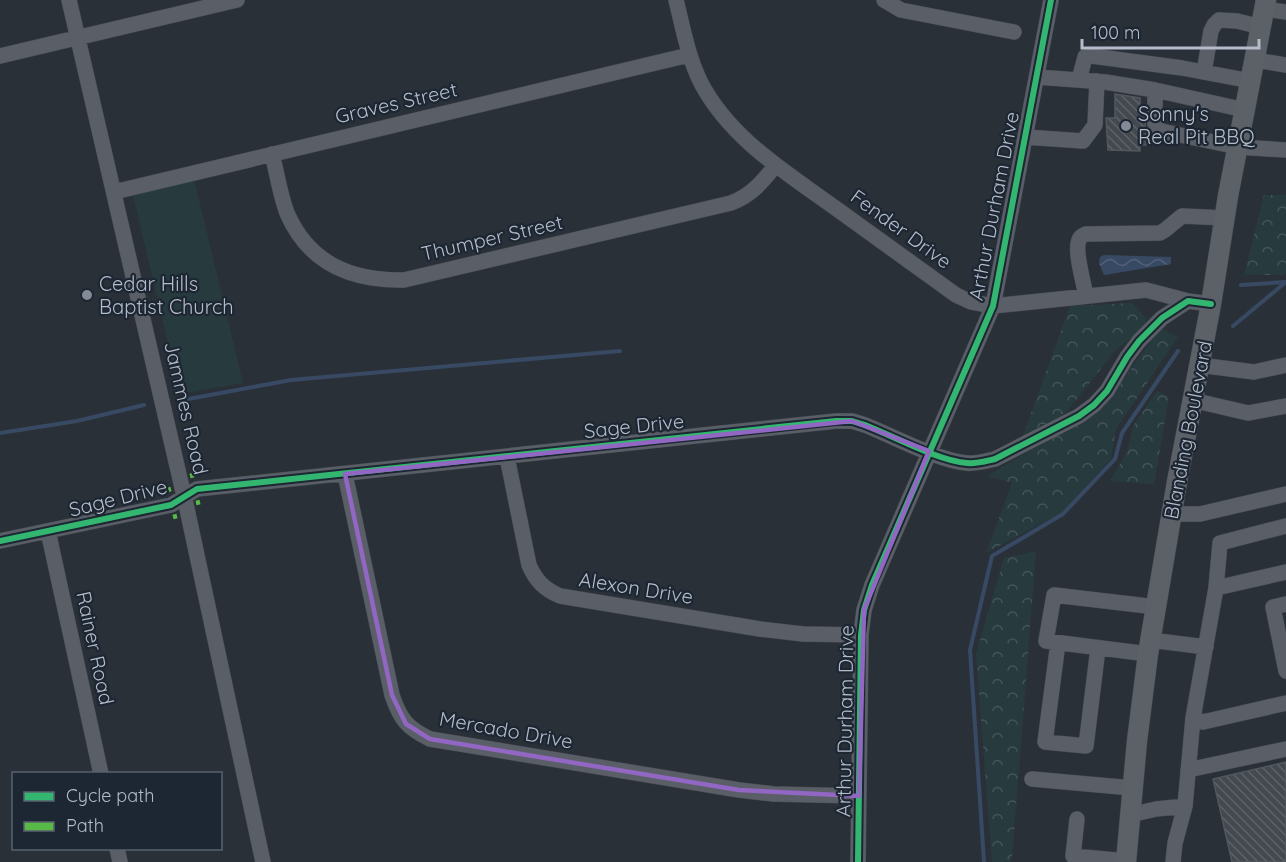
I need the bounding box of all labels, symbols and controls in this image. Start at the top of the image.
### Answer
scale bar [1082,12,1259,50]
text: 100 m [1091,21,1140,44]
street label: Graves Street [332,76,460,129]
place label: Sonny's Real Pit BBQ [1138,101,1255,149]
street label: Arthur Durham Drive [963,109,1024,303]
marker: Sonny's Real Pit BBQ [1119,119,1133,133]
street label: Fender Drive [846,184,957,274]
street label: Thumper Street [419,209,565,266]
place label: Cedar Hills Baptist Church [99,271,234,319]
marker: Cedar Hills Baptist Church [80,288,94,302]
street label: Jammes Road [159,339,214,477]
street label: Blanding Boulevard [1158,339,1217,521]
street label: Sage Drive [583,408,685,443]
street label: Sage Drive [66,473,170,522]
street label: Alexon Drive [577,566,695,609]
street label: Rainer Road [71,589,120,707]
street label: Arthur Durham Drive [830,625,859,817]
street label: Mercado Drive [437,705,575,754]
legend [12,772,222,850]
text: Cycle path [66,784,154,807]
text: Path [66,814,104,837]

